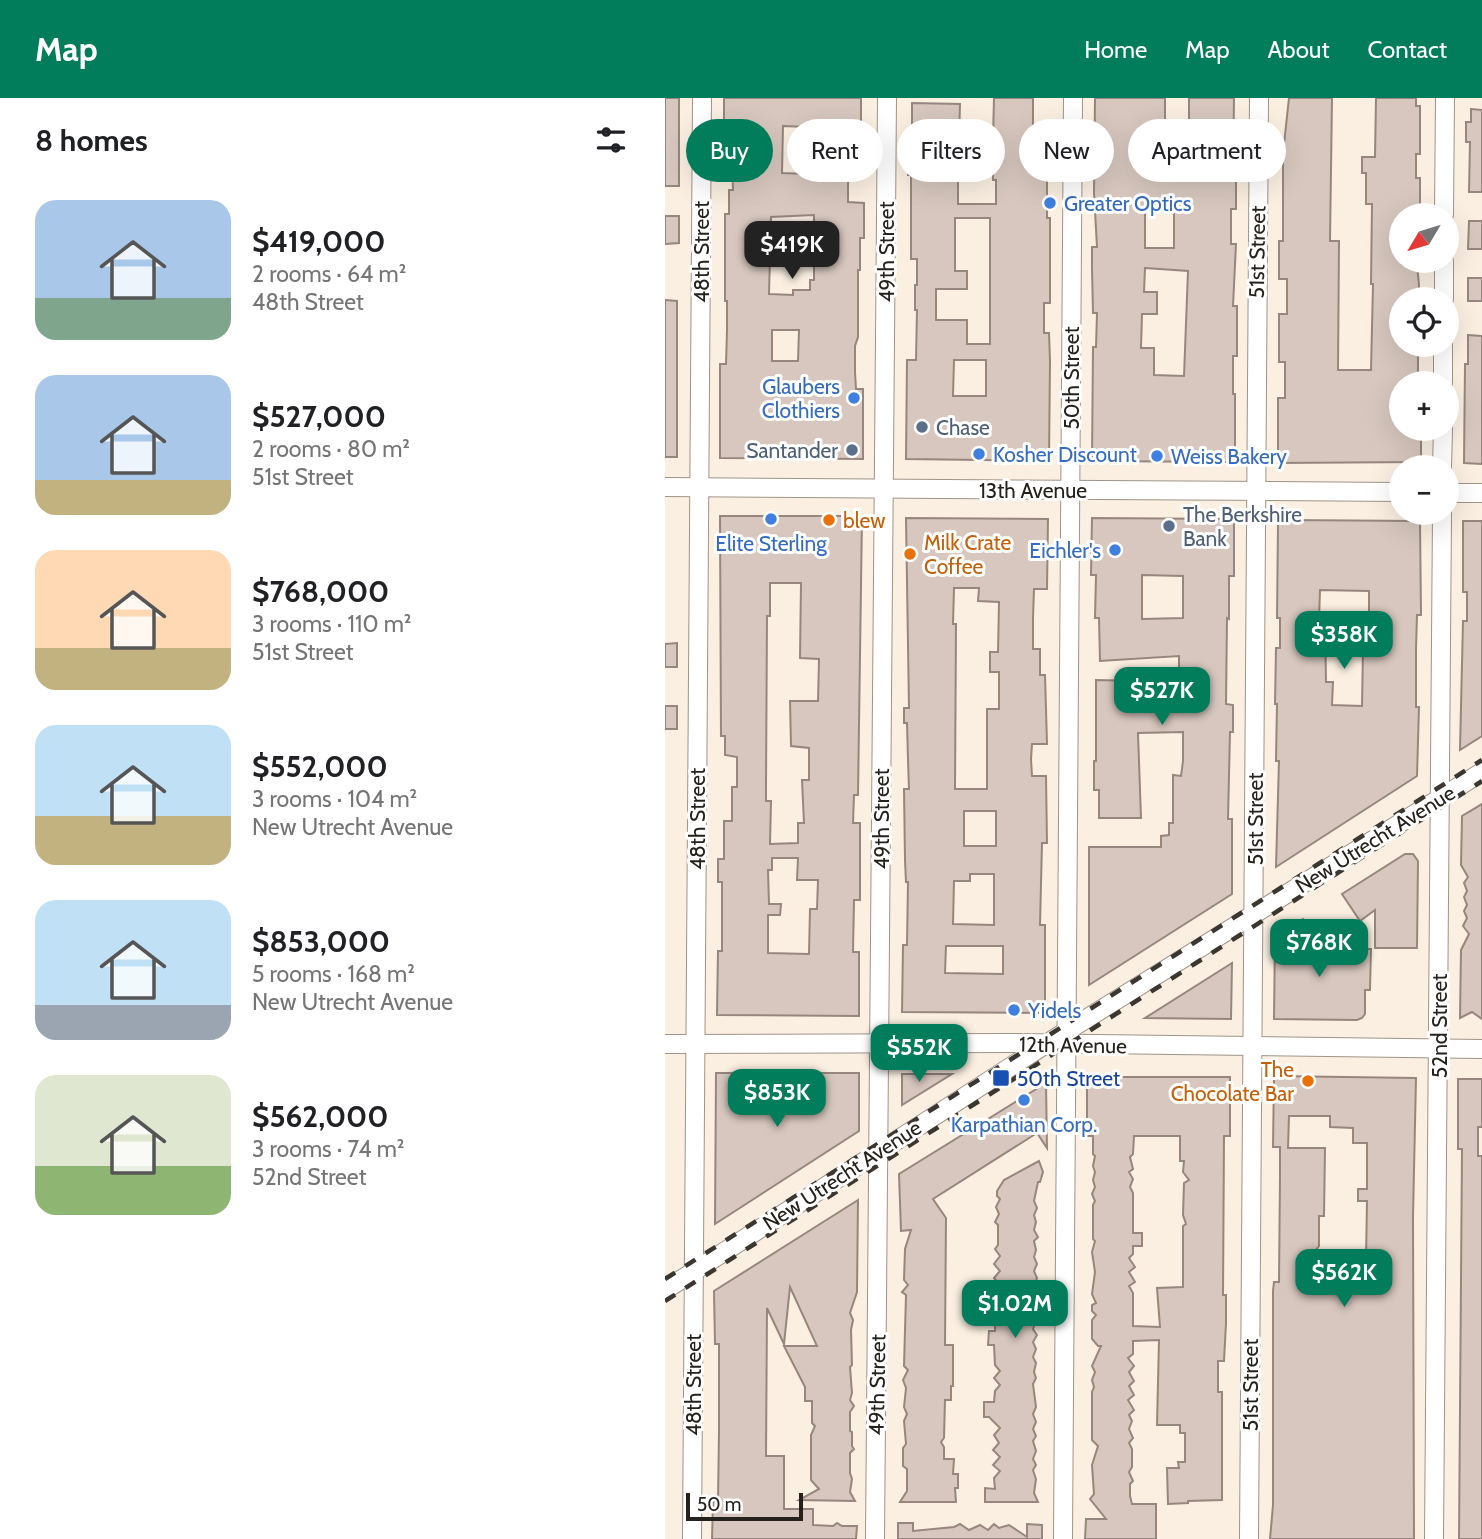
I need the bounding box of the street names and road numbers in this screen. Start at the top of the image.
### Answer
street label: 48th Street [689,201,714,303]
street label: 49th Street [874,201,899,303]
street label: 51st Street [1244,205,1270,299]
street label: 50th Street [1059,326,1084,430]
street label: 13th Avenue [979,478,1087,503]
street label: 48th Street [685,768,710,870]
street label: 49th Street [869,768,894,870]
street label: 51st Street [1243,773,1268,865]
street label: New Utrecht Avenue [1291,780,1460,898]
street label: 52nd Street [1427,974,1452,1078]
street label: 12th Avenue [1019,1032,1127,1058]
street label: New Utrecht Avenue [758,1114,926,1235]
street label: 48th Street [681,1334,706,1436]
street label: 49th Street [864,1334,890,1436]
street label: 51st Street [1238,1339,1263,1431]

